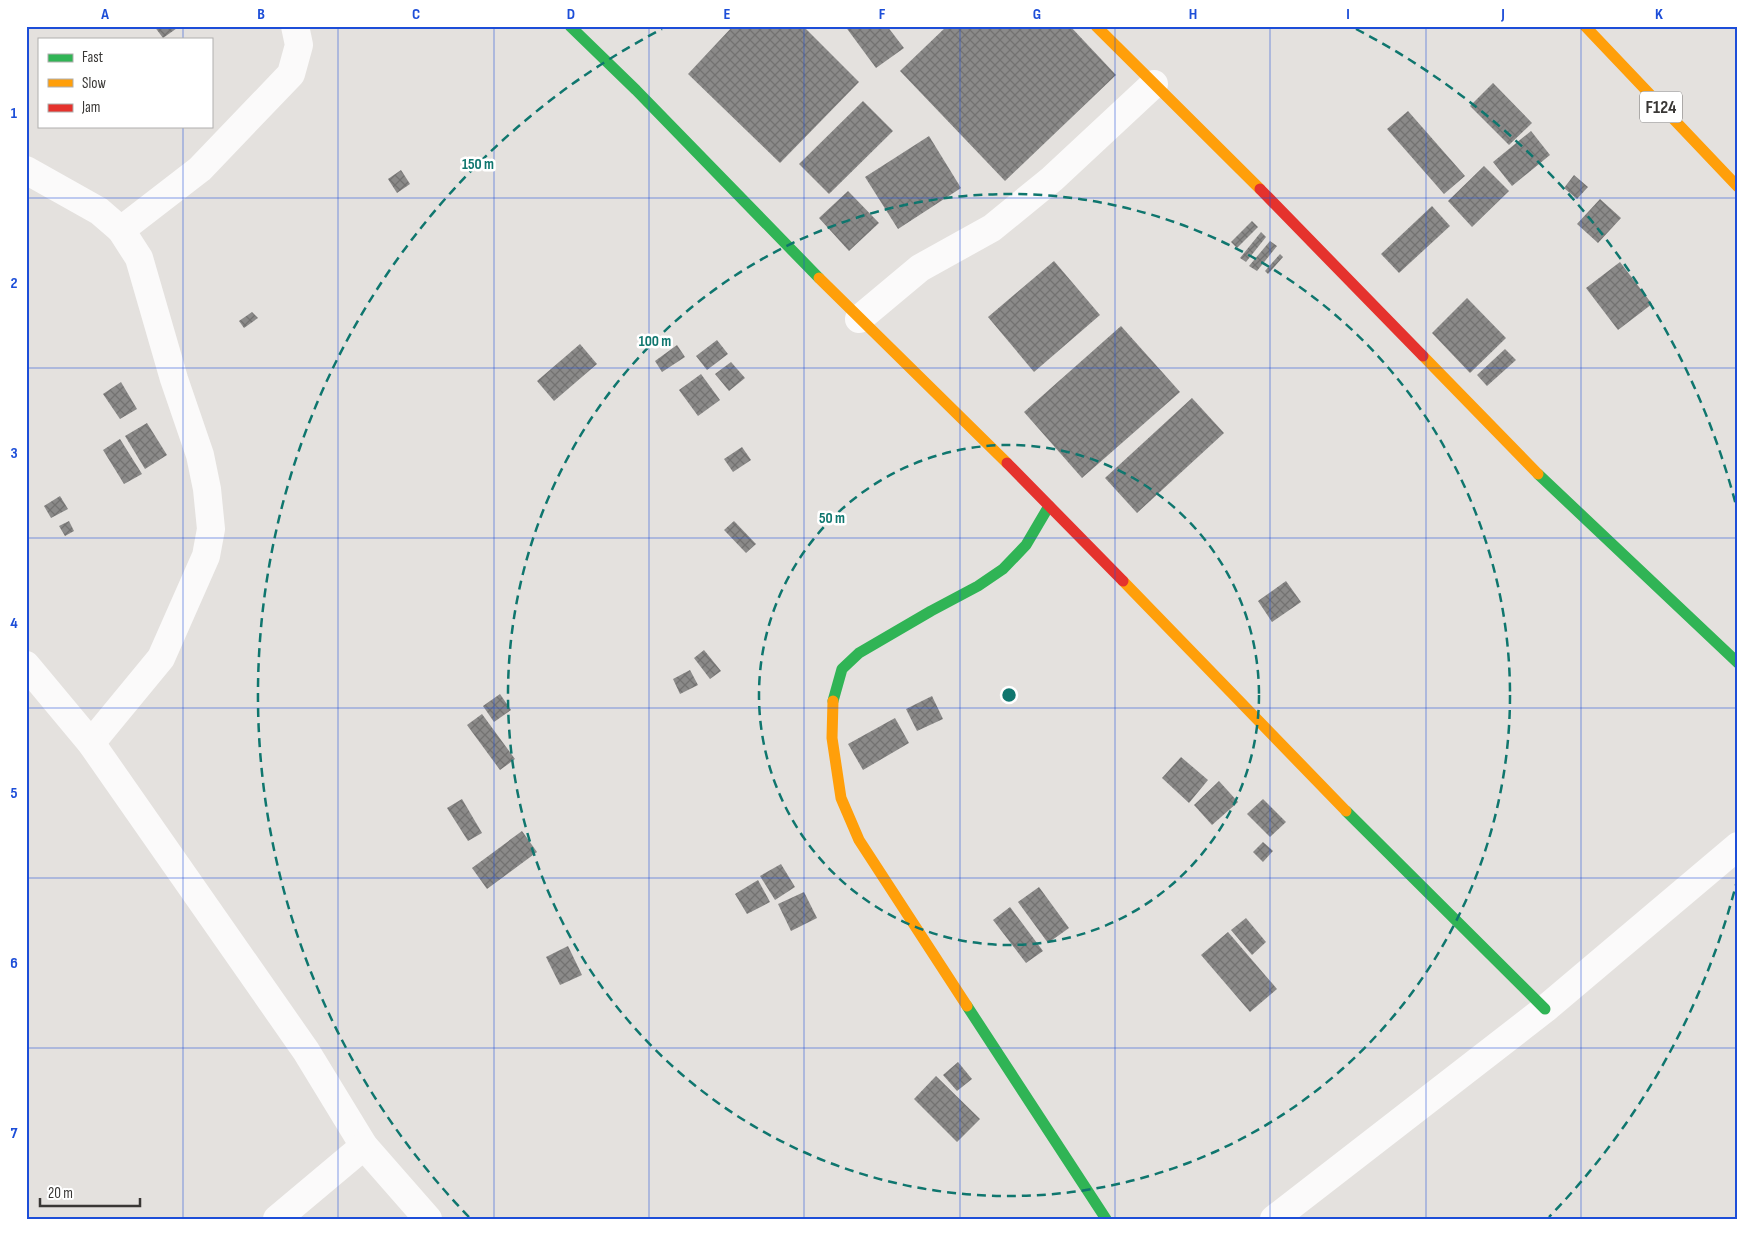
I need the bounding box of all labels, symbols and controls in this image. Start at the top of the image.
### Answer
text: A [100,5,109,24]
text: B [257,5,265,24]
text: C [412,5,420,24]
text: D [567,5,575,24]
text: E [724,5,731,24]
text: F [879,5,886,24]
text: G [1033,5,1041,24]
text: H [1189,5,1197,24]
text: I [1346,5,1350,24]
text: J [1500,5,1505,24]
text: K [1655,5,1663,24]
legend [38,38,212,128]
text: Fast [82,48,104,67]
text: Slow [82,74,106,93]
road number: F124 [1640,91,1682,122]
text: Jam [81,98,100,117]
text: 1 [11,104,18,123]
text: 150 m [462,155,494,174]
text: 2 [10,274,18,293]
text: 100 m [639,332,671,351]
text: 3 [10,444,18,463]
text: 50 m [819,509,845,528]
text: 4 [10,614,18,633]
centre of rings [1000,686,1018,704]
text: 5 [10,784,18,803]
text: 6 [10,954,18,973]
text: 7 [11,1124,18,1143]
scale bar [40,1175,140,1207]
text: 20 m [48,1184,73,1203]

